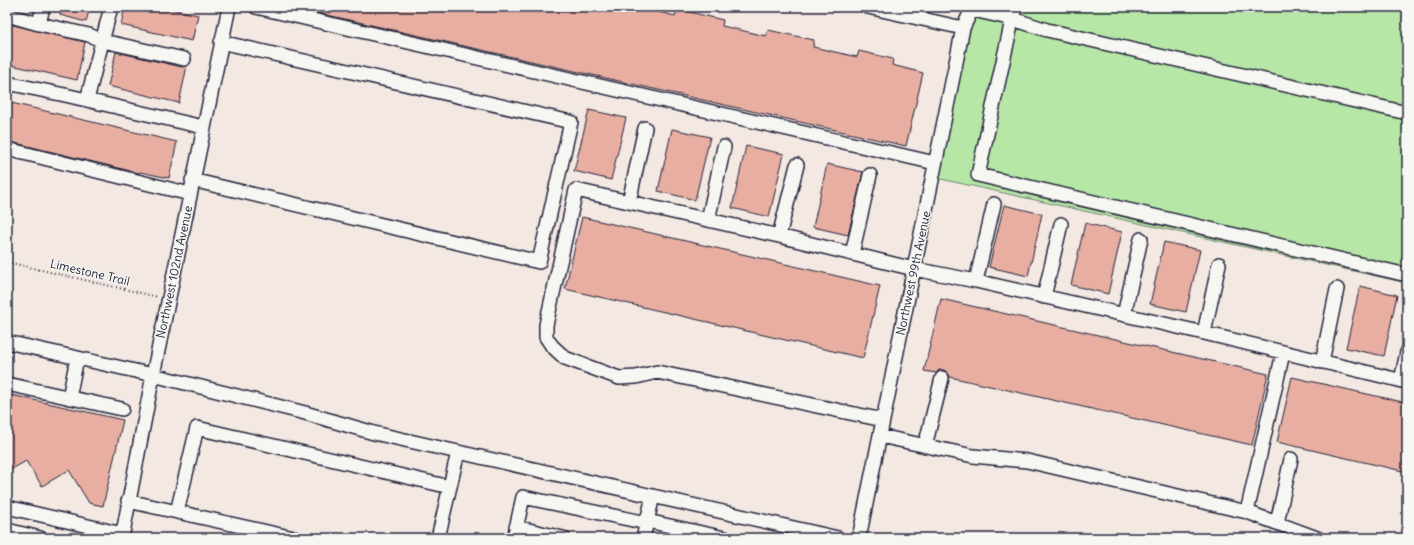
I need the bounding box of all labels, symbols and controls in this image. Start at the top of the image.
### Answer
street label: Northwest 102nd Avenue [153,204,195,340]
street label: Northwest 99th Avenue [892,209,934,337]
street label: Limestone Trail [49,256,131,288]

